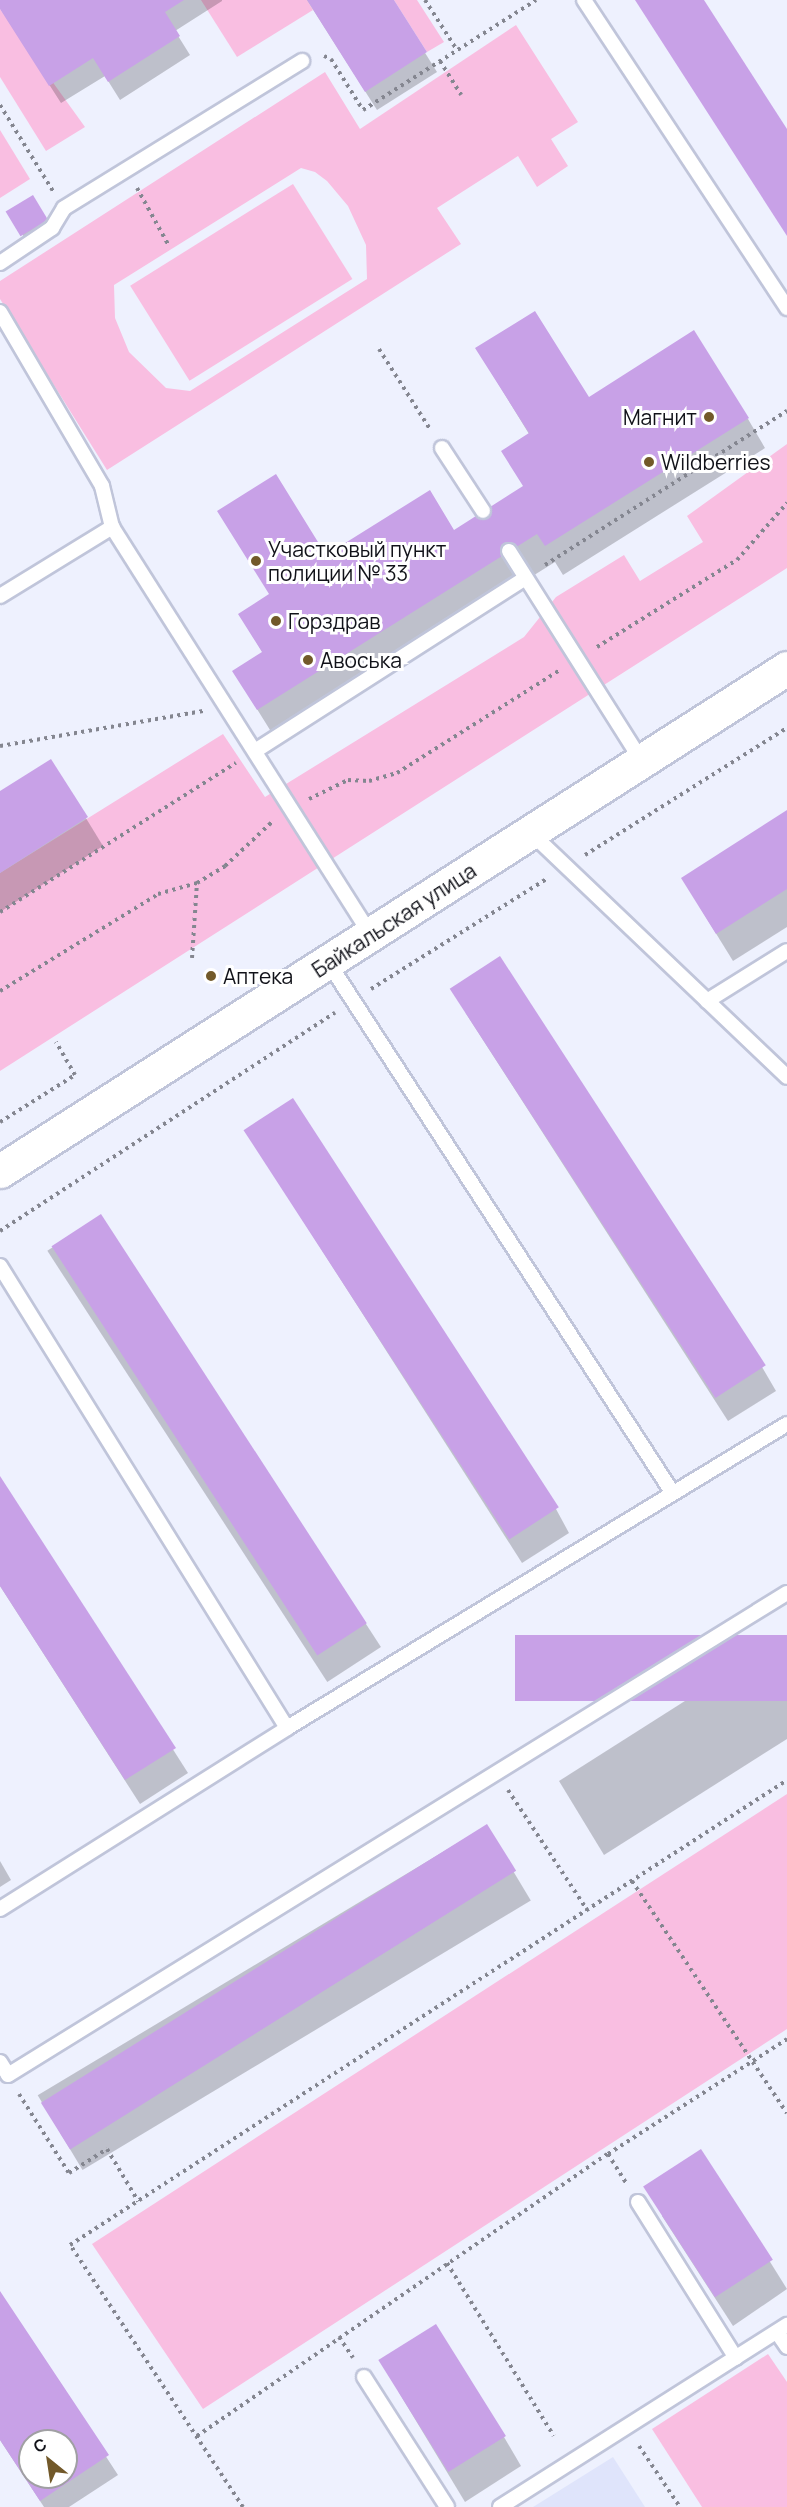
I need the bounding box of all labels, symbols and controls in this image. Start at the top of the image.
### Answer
place label: Магнит [623,404,697,430]
marker: Магнит [702,410,716,424]
place label: Wildberries [661,449,771,475]
marker: Wildberries [642,455,656,469]
place label: Участковый пункт полиции № 33 [268,536,446,586]
marker: Участковый пункт полиции № 33 [249,554,263,568]
place label: Горздрав [288,608,380,634]
marker: Горздрав [269,614,283,628]
place label: Авоська [320,647,402,673]
marker: Авоська [301,653,315,667]
street label: Байкальская улица [307,858,481,982]
place label: Аптека [223,963,293,989]
marker: Аптека [204,969,218,983]
north arrow [18,2429,78,2489]
text: С [29,2433,51,2458]

